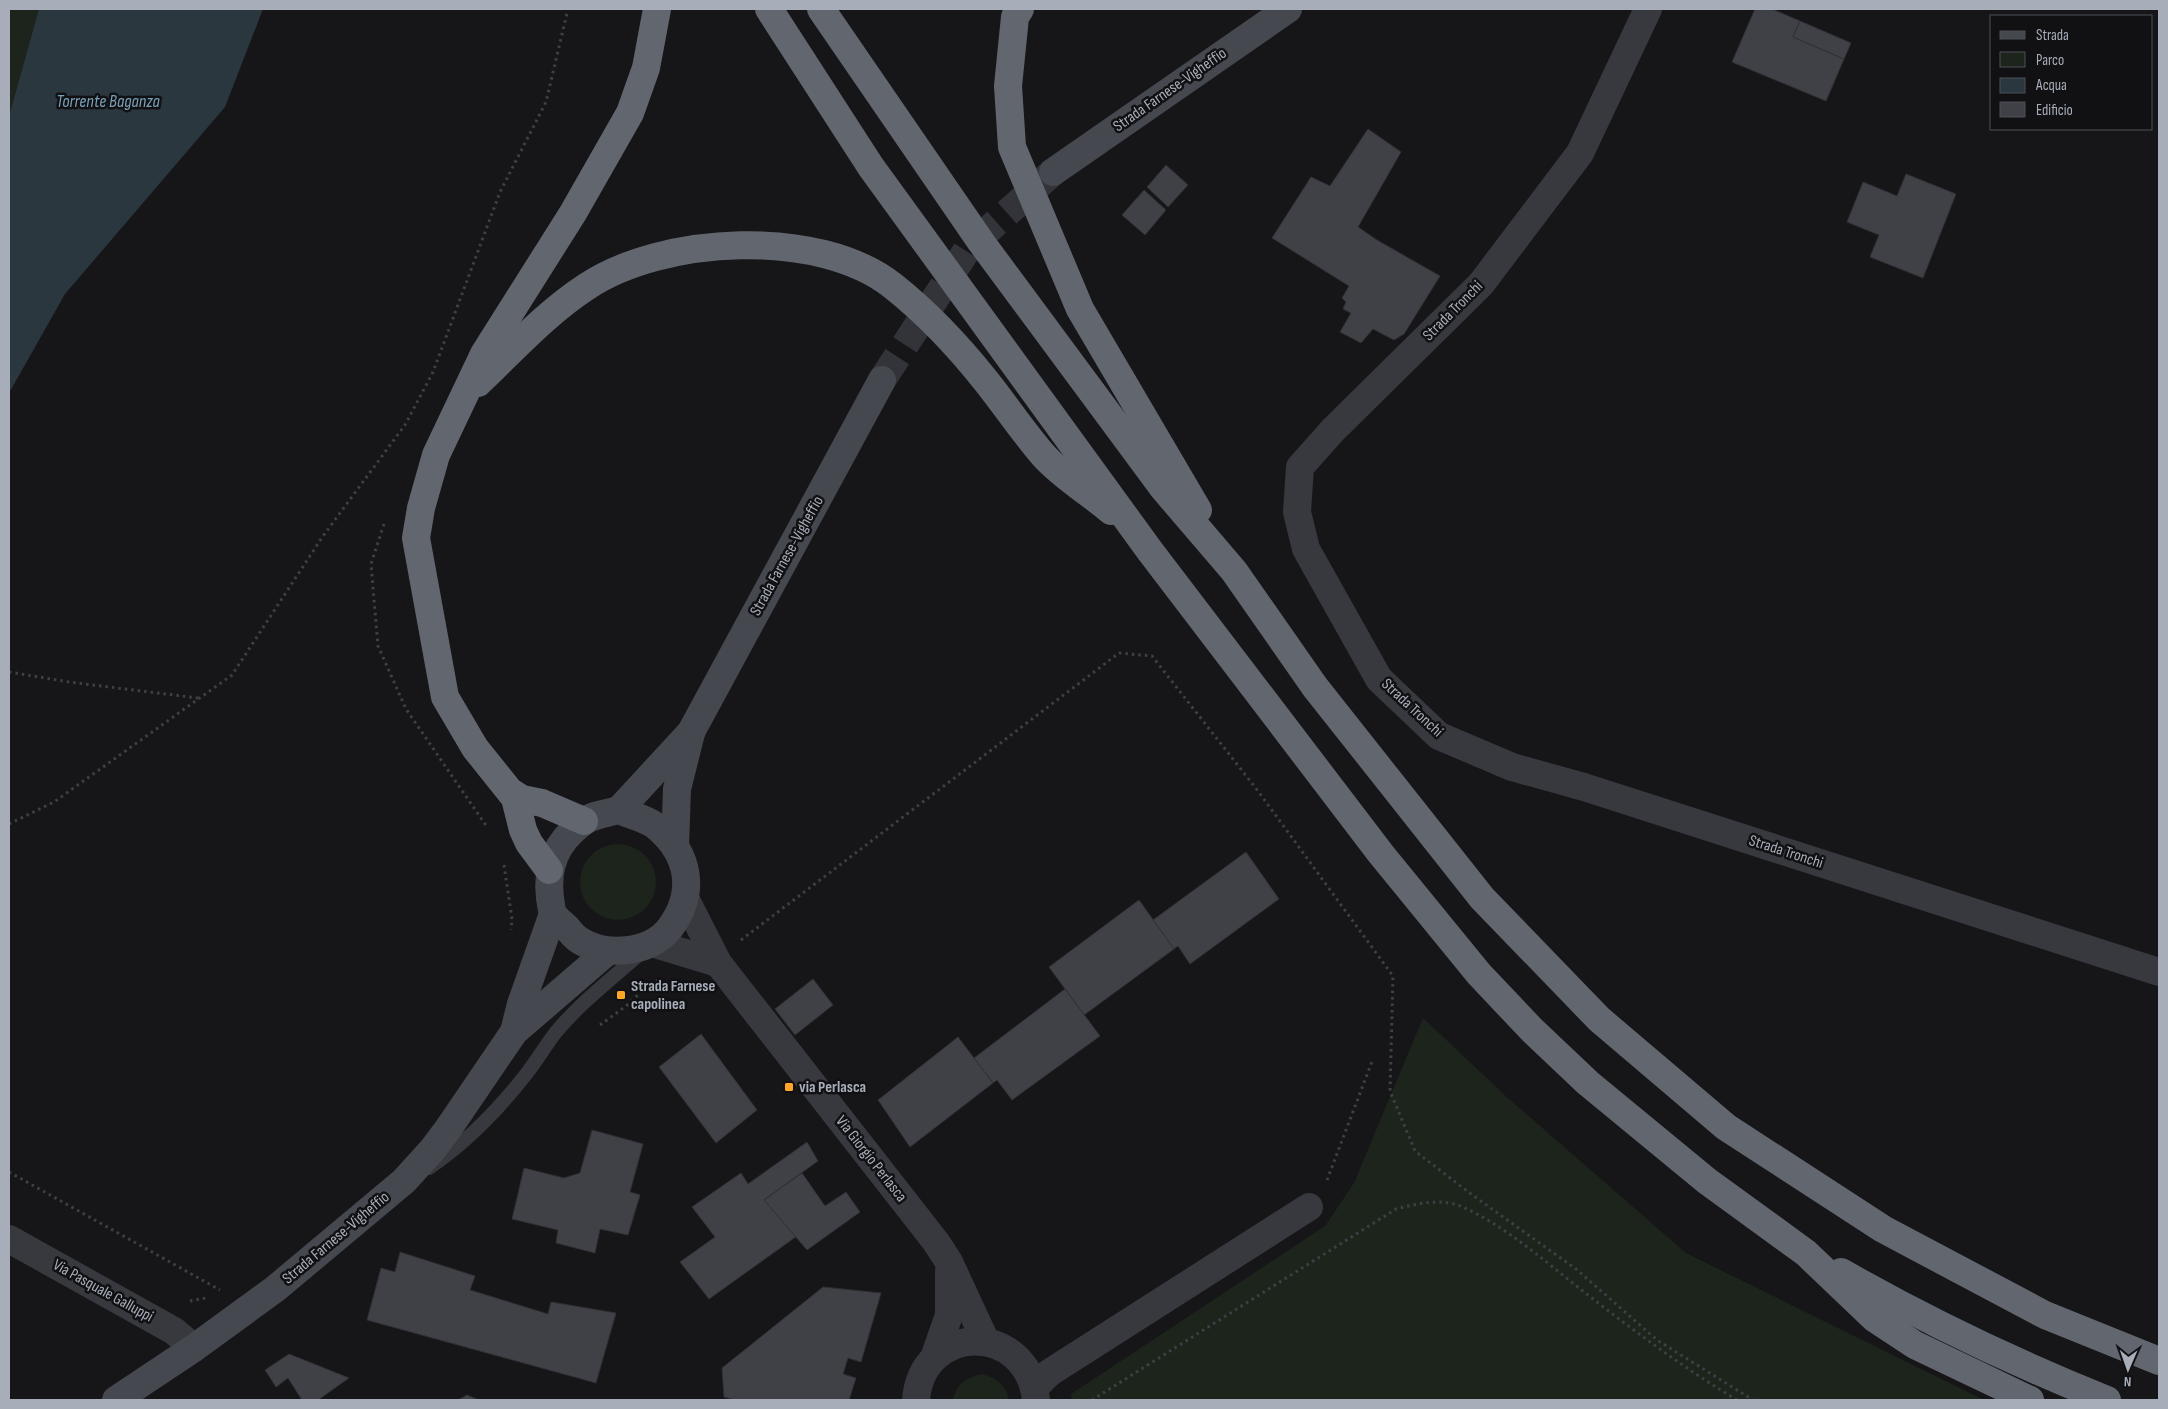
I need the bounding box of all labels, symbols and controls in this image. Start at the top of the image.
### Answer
legend [1990,15,2153,130]
text: Strada [2036,26,2069,45]
street label: Strada Farnese-Vigheffio [1110,44,1230,136]
text: Parco [2036,51,2064,70]
text: Acqua [2035,76,2067,95]
water label: Torrente Baganza [56,91,160,112]
text: Edificio [2036,101,2073,120]
street label: Strada Tronchi [1419,277,1487,345]
street label: Strada Farnese-Vigheffio [746,493,828,619]
street label: Strada Tronchi [1377,675,1447,741]
street label: Strada Tronchi [1746,831,1826,873]
place label: Strada Farnese capolinea [631,977,716,1014]
marker: Strada Farnese capolinea [615,989,627,1001]
place label: via Perlasca [799,1078,866,1097]
marker: via Perlasca [783,1081,795,1093]
street label: Via Giorgio Perlasca [831,1112,911,1206]
street label: Strada Farnese-Vigheffio [279,1188,393,1288]
street label: Via Pasquale Galluppi [50,1256,156,1326]
north arrow [2103,1344,2153,1394]
text: N [2124,1373,2132,1390]

